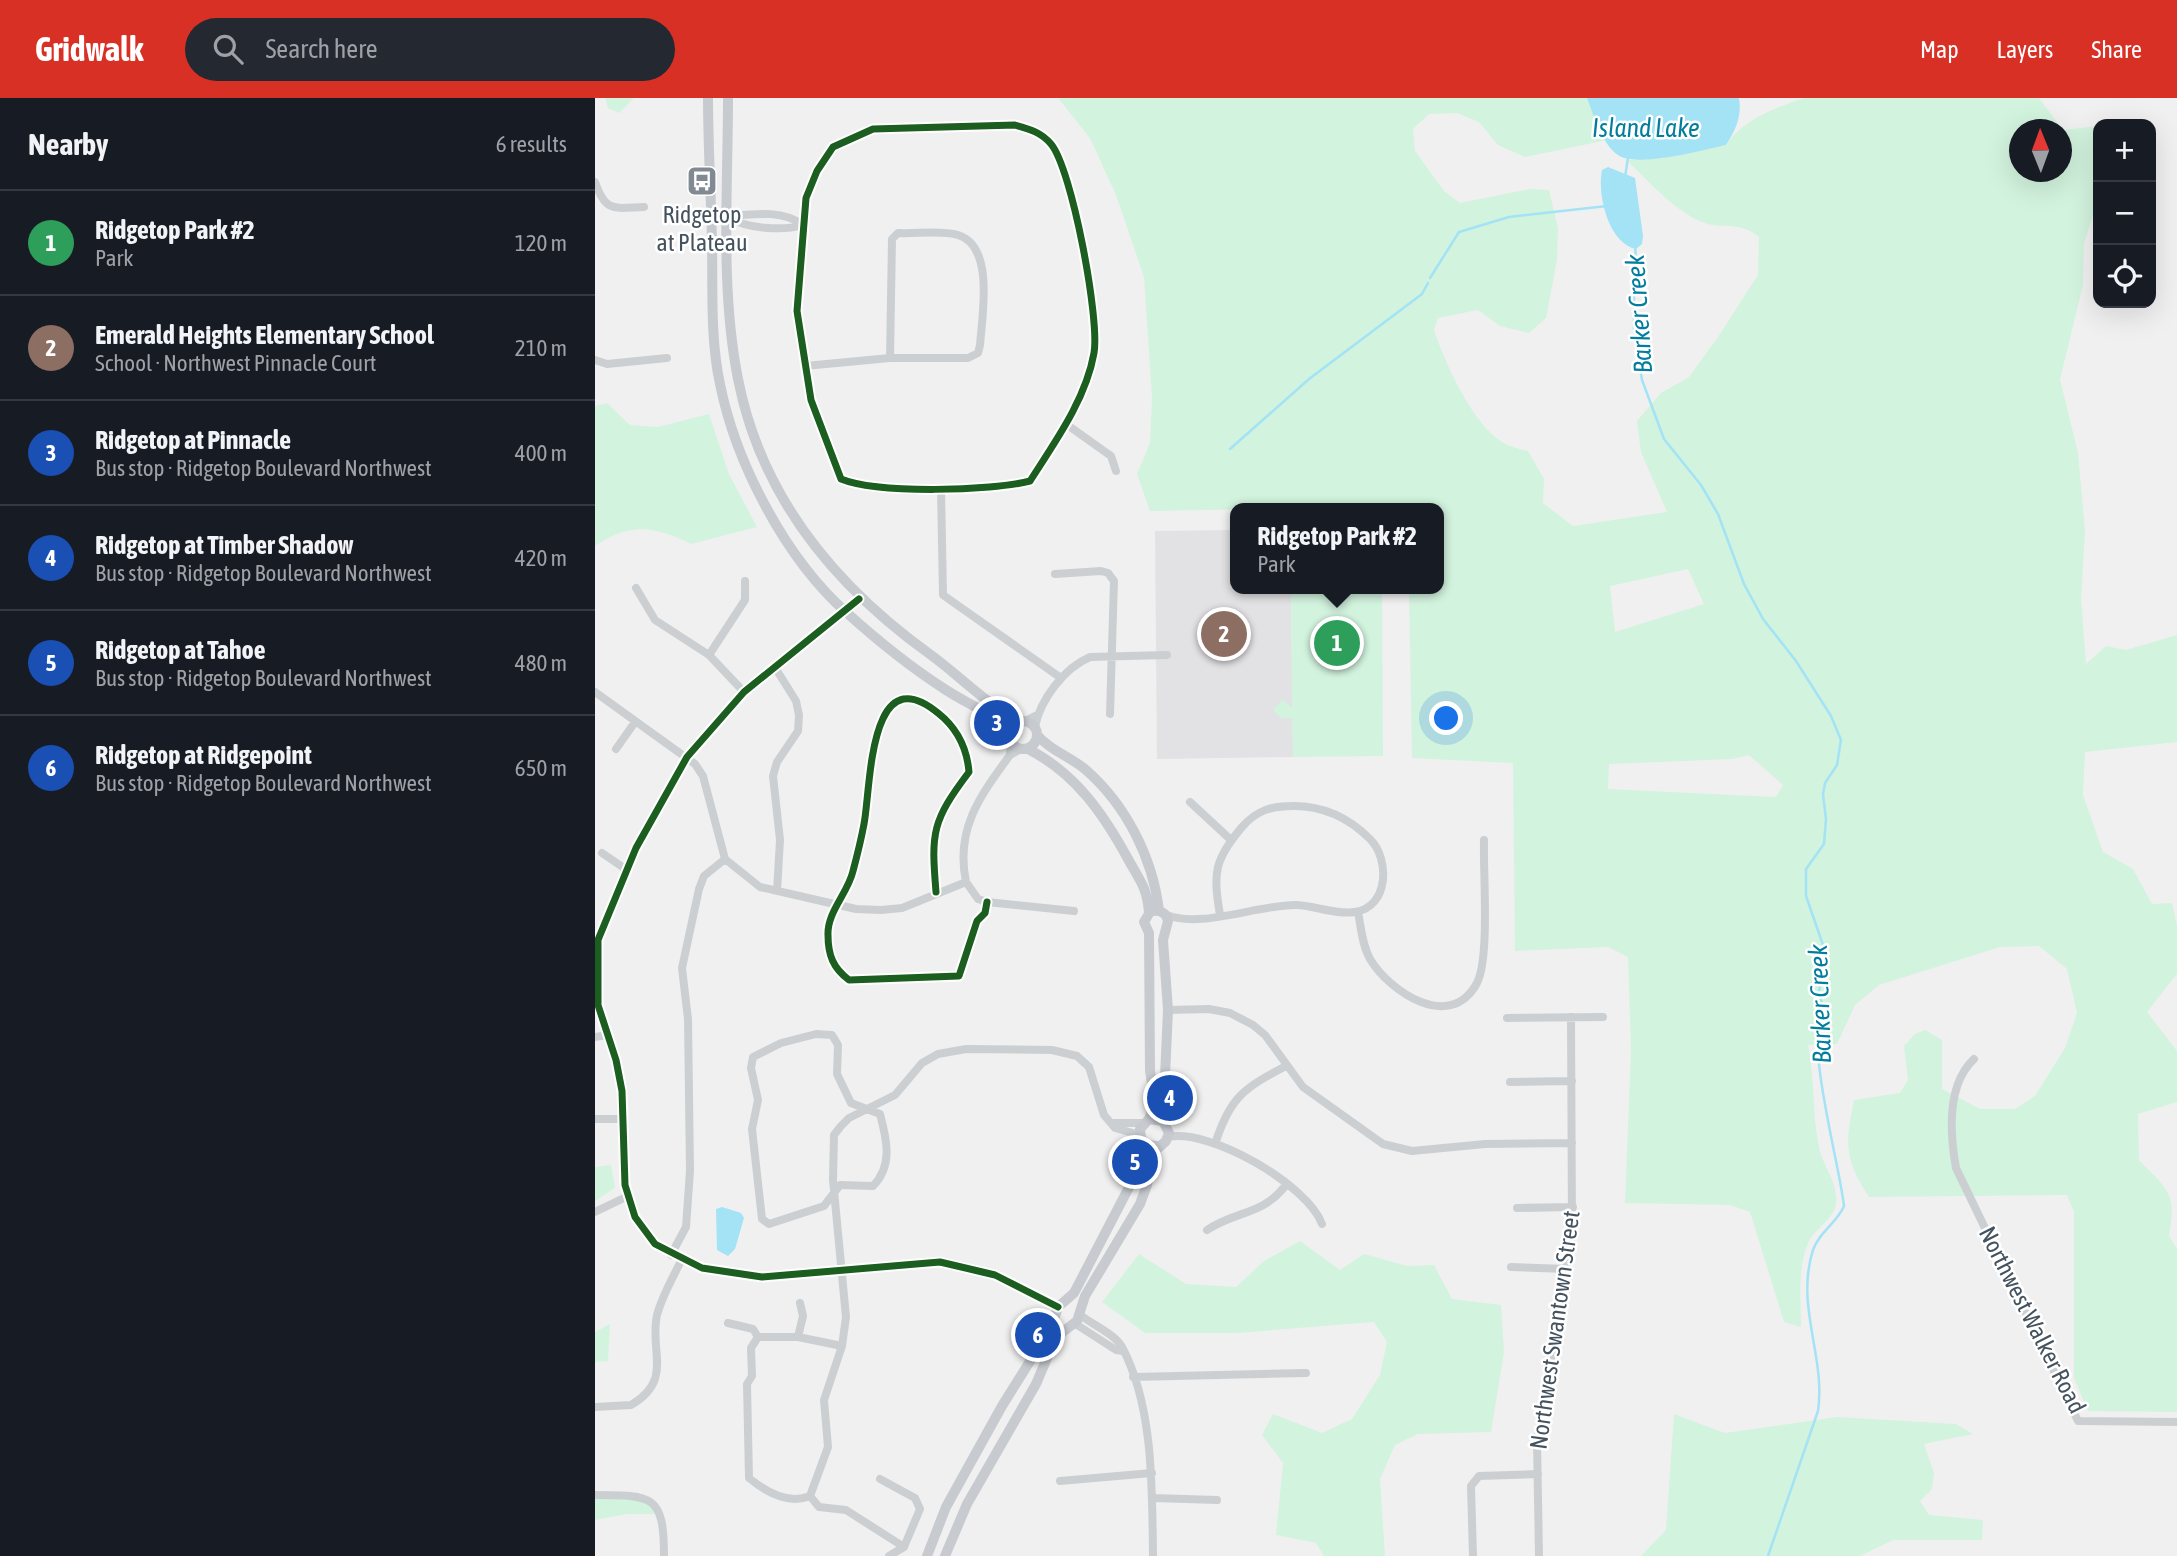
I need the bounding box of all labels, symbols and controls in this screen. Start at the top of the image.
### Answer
search box [185,18,675,81]
text: Gridwalk [35,30,143,68]
icon: search [209,30,247,68]
text: Search here [265,34,378,64]
text: Map [1920,36,1959,63]
text: Layers [1997,36,2053,63]
text: Share [2091,36,2142,63]
water label: Island Lake [1592,113,1700,143]
north arrow [2009,119,2072,182]
map controls [2093,119,2156,308]
button: + [2093,119,2156,182]
text: Nearby [28,127,108,161]
text: 6 results [496,131,567,157]
bus stop icon: Ridgetop at Plateau [685,164,719,198]
button: − [2093,182,2156,245]
place label: Ridgetop at Plateau [657,201,747,256]
text: Ridgetop Park #2 [95,215,255,245]
text: 1 [46,230,56,256]
text: 120 m [515,230,567,256]
text: Park [95,245,133,271]
button: locate [2093,245,2156,308]
water label: Barker Creek [1620,253,1658,374]
text: Emerald Heights Elementary School [95,320,434,350]
text: 2 [46,335,56,361]
text: 210 m [515,335,567,361]
text: School · Northwest Pinnacle Court [95,350,376,376]
text: Ridgetop at Pinnacle [95,425,291,455]
text: 3 [46,440,56,466]
text: 400 m [515,440,567,466]
text: Bus stop · Ridgetop Boulevard Northwest [95,455,432,481]
popup [1230,503,1444,594]
text: Ridgetop Park #2 [1257,521,1417,551]
text: Ridgetop at Timber Shadow [95,530,354,560]
text: 4 [46,545,56,571]
text: 420 m [515,545,567,571]
text: Park [1257,551,1296,577]
text: Bus stop · Ridgetop Boulevard Northwest [95,560,432,586]
pin: 2 [1201,608,1247,660]
pin: 1 [1314,617,1360,669]
text: Ridgetop at Tahoe [95,635,266,665]
text: 5 [46,650,56,676]
text: 480 m [515,650,567,676]
text: Bus stop · Ridgetop Boulevard Northwest [95,665,432,691]
pin: 3 [974,697,1020,749]
your location [1429,701,1463,735]
text: Ridgetop at Ridgepoint [95,740,312,770]
text: 6 [46,755,56,781]
text: 650 m [515,755,567,781]
text: Bus stop · Ridgetop Boulevard Northwest [95,770,432,796]
water label: Barker Creek [1803,943,1837,1064]
pin: 4 [1147,1072,1193,1124]
pin: 5 [1112,1136,1158,1188]
street label: Northwest Swantown Street [1524,1209,1585,1451]
street label: Northwest Walker Road [1974,1222,2091,1418]
pin: 6 [1015,1309,1061,1361]

